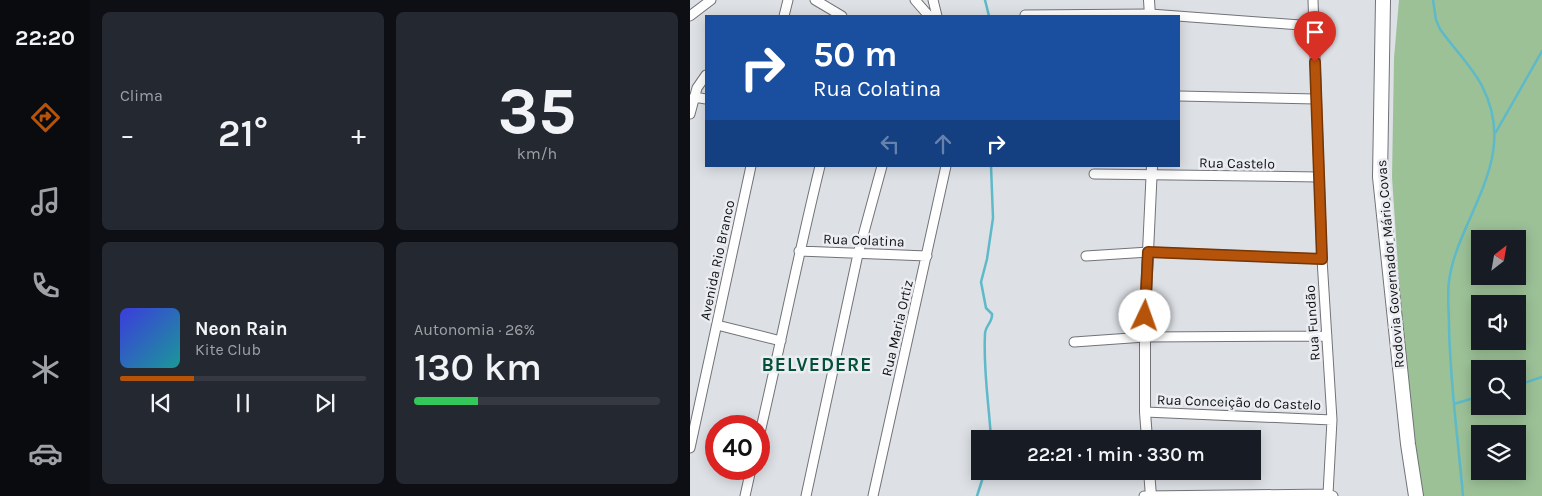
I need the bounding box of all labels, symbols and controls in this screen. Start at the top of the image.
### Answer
pin [1294,11,1336,62]
icon: arrive [1301,18,1329,46]
text: 22:20 [15,25,75,51]
text: 50 m [813,34,898,75]
icon: right [730,35,795,100]
text: 35 [498,73,576,149]
text: Rua Colatina [813,76,941,102]
text: Clima [120,86,163,105]
icon: directions [28,100,63,135]
text: 21° [218,111,268,156]
text: − [120,118,135,151]
text: + [351,118,366,151]
icon: left [876,130,904,158]
icon: ahead [929,130,957,158]
icon: right [982,130,1010,158]
text: km/h [517,144,557,163]
street label: Rua Castelo [1199,154,1275,173]
street label: Rodovia Governador Mário Covas [1373,159,1408,369]
icon: music [28,184,63,219]
street label: Avenida Rio Branco [696,198,739,322]
north arrow [1471,230,1526,285]
map controls [1471,230,1526,480]
street label: Rua Colatina [823,231,905,250]
icon: phone [28,268,63,303]
street label: Rua Maria Ortiz [878,278,917,378]
street label: Rua Fundão [1301,285,1324,361]
position arrow [1118,289,1170,341]
button: sound [1471,295,1526,350]
text: Neon Rain [195,318,288,340]
text: Autonomia · 26% [414,320,535,339]
text: Kite Club [195,340,261,359]
text: 130 km [414,345,542,390]
icon: climate [28,352,63,387]
district label: BELVEDERE [761,354,873,376]
button: search [1471,360,1526,415]
icon: previous [147,389,175,417]
icon: pause [229,389,257,417]
icon: next [311,389,339,417]
street label: Rua Conceição do Castelo [1157,391,1321,414]
speed limit sign: 40 [705,415,770,480]
button: layers [1471,425,1526,480]
icon: car [28,436,63,471]
text: 22:21 · 1 min · 330 m [1027,444,1205,466]

